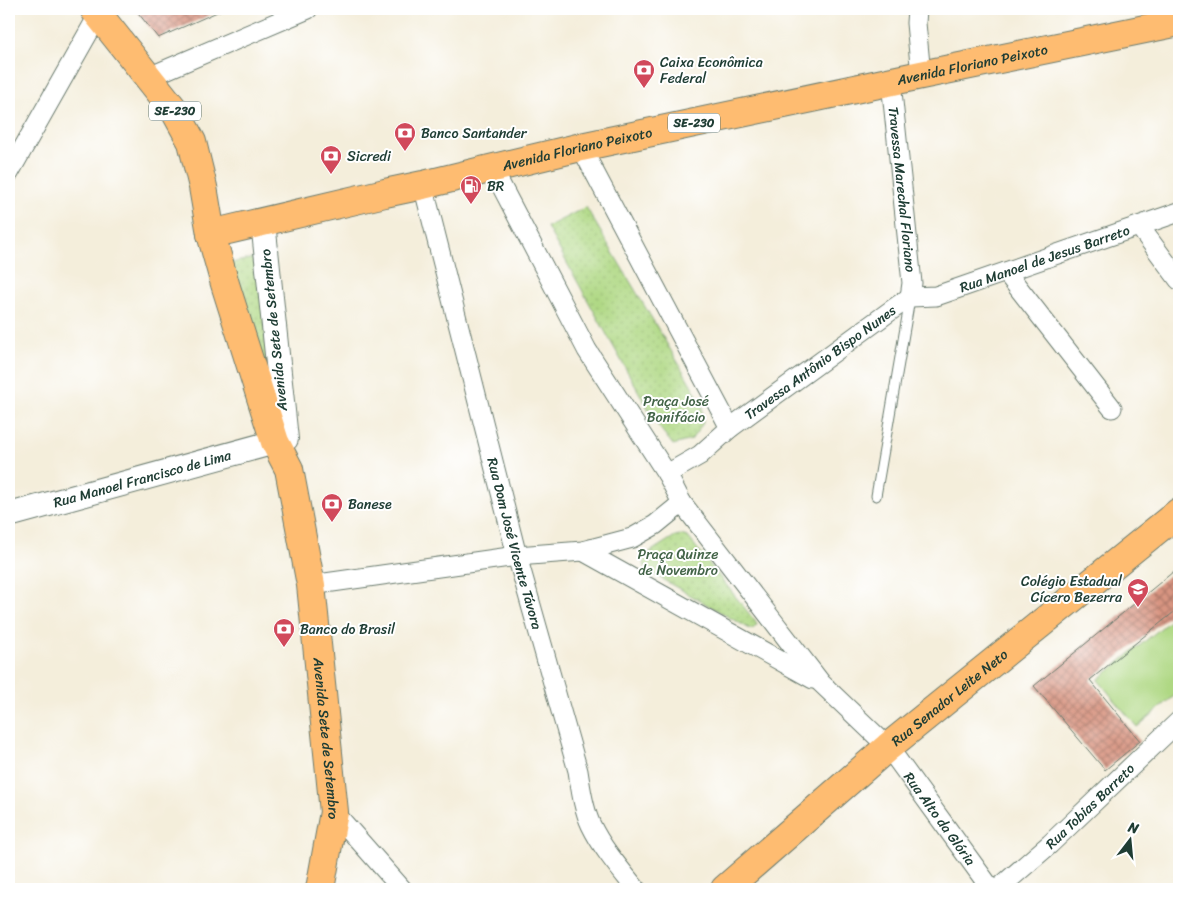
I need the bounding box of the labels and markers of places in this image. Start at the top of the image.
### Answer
place label: Caixa Econômica Federal [660,50,763,91]
bank icon: Caixa Econômica Federal [632,58,656,89]
bank icon: Banco Santander [393,121,417,152]
place label: Banco Santander [421,121,528,146]
bank icon: Sicredi [319,144,343,175]
place label: Sicredi [347,144,392,169]
fuel station icon: BR [459,174,483,205]
place label: BR [487,174,505,199]
bank icon: Banese [320,492,344,523]
place label: Banese [348,492,392,517]
place label: Colégio Estadual Cícero Bezerra [1021,569,1123,610]
school or university icon: Colégio Estadual Cícero Bezerra [1126,577,1150,608]
bank icon: Banco do Brasil [272,617,296,648]
place label: Banco do Brasil [300,617,396,642]

